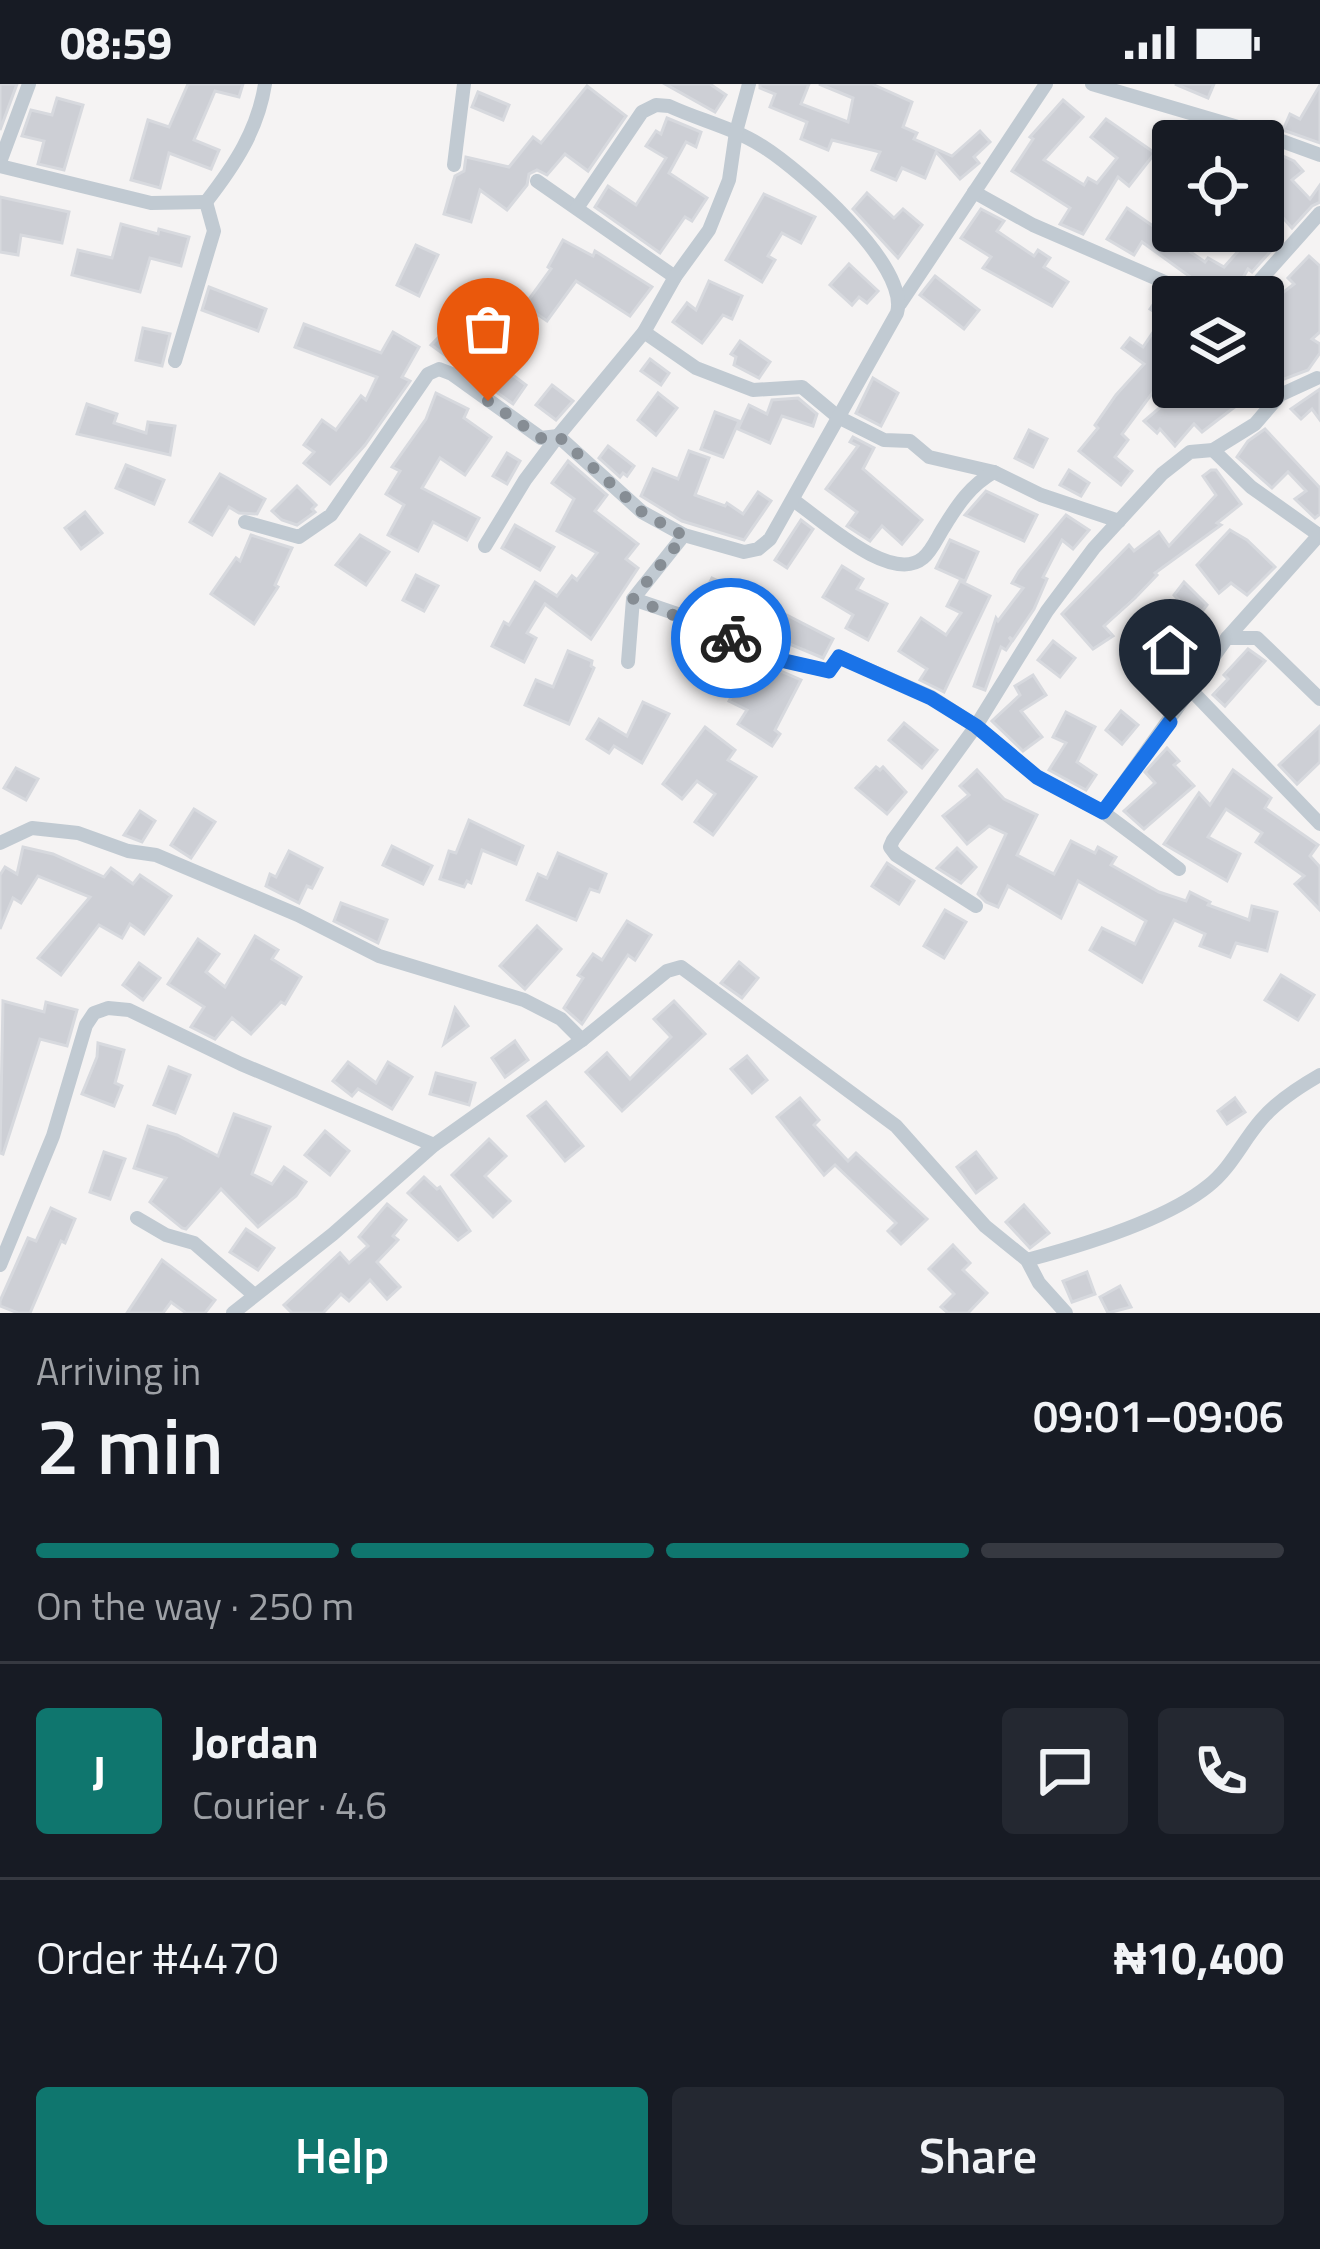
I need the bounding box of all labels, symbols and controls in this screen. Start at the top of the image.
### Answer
text: 08:59 [60,8,172,76]
map controls [1152,120,1284,408]
button: locate [1152,120,1284,252]
button: layers [1152,276,1284,408]
pin [437,278,539,401]
icon: bag [455,296,521,362]
courier [671,578,791,698]
pin [1119,599,1221,722]
icon: bike [698,605,764,671]
icon: home [1137,617,1203,683]
text: Arriving in [36,1341,201,1400]
text: 09:01–09:06 [1033,1381,1284,1449]
text: 2 min [36,1386,224,1504]
text: On the way · 250 m [36,1576,354,1635]
text: Jordan [192,1707,319,1775]
button: chat [1002,1708,1128,1834]
button: phone [1158,1708,1284,1834]
text: J [92,1737,106,1805]
text: Courier · 4.6 [192,1775,387,1834]
text: Order #4470 [36,1923,279,1991]
text: ₦10,400 [1114,1923,1284,1991]
button: Help [36,2087,648,2225]
button: Share [672,2087,1284,2225]

